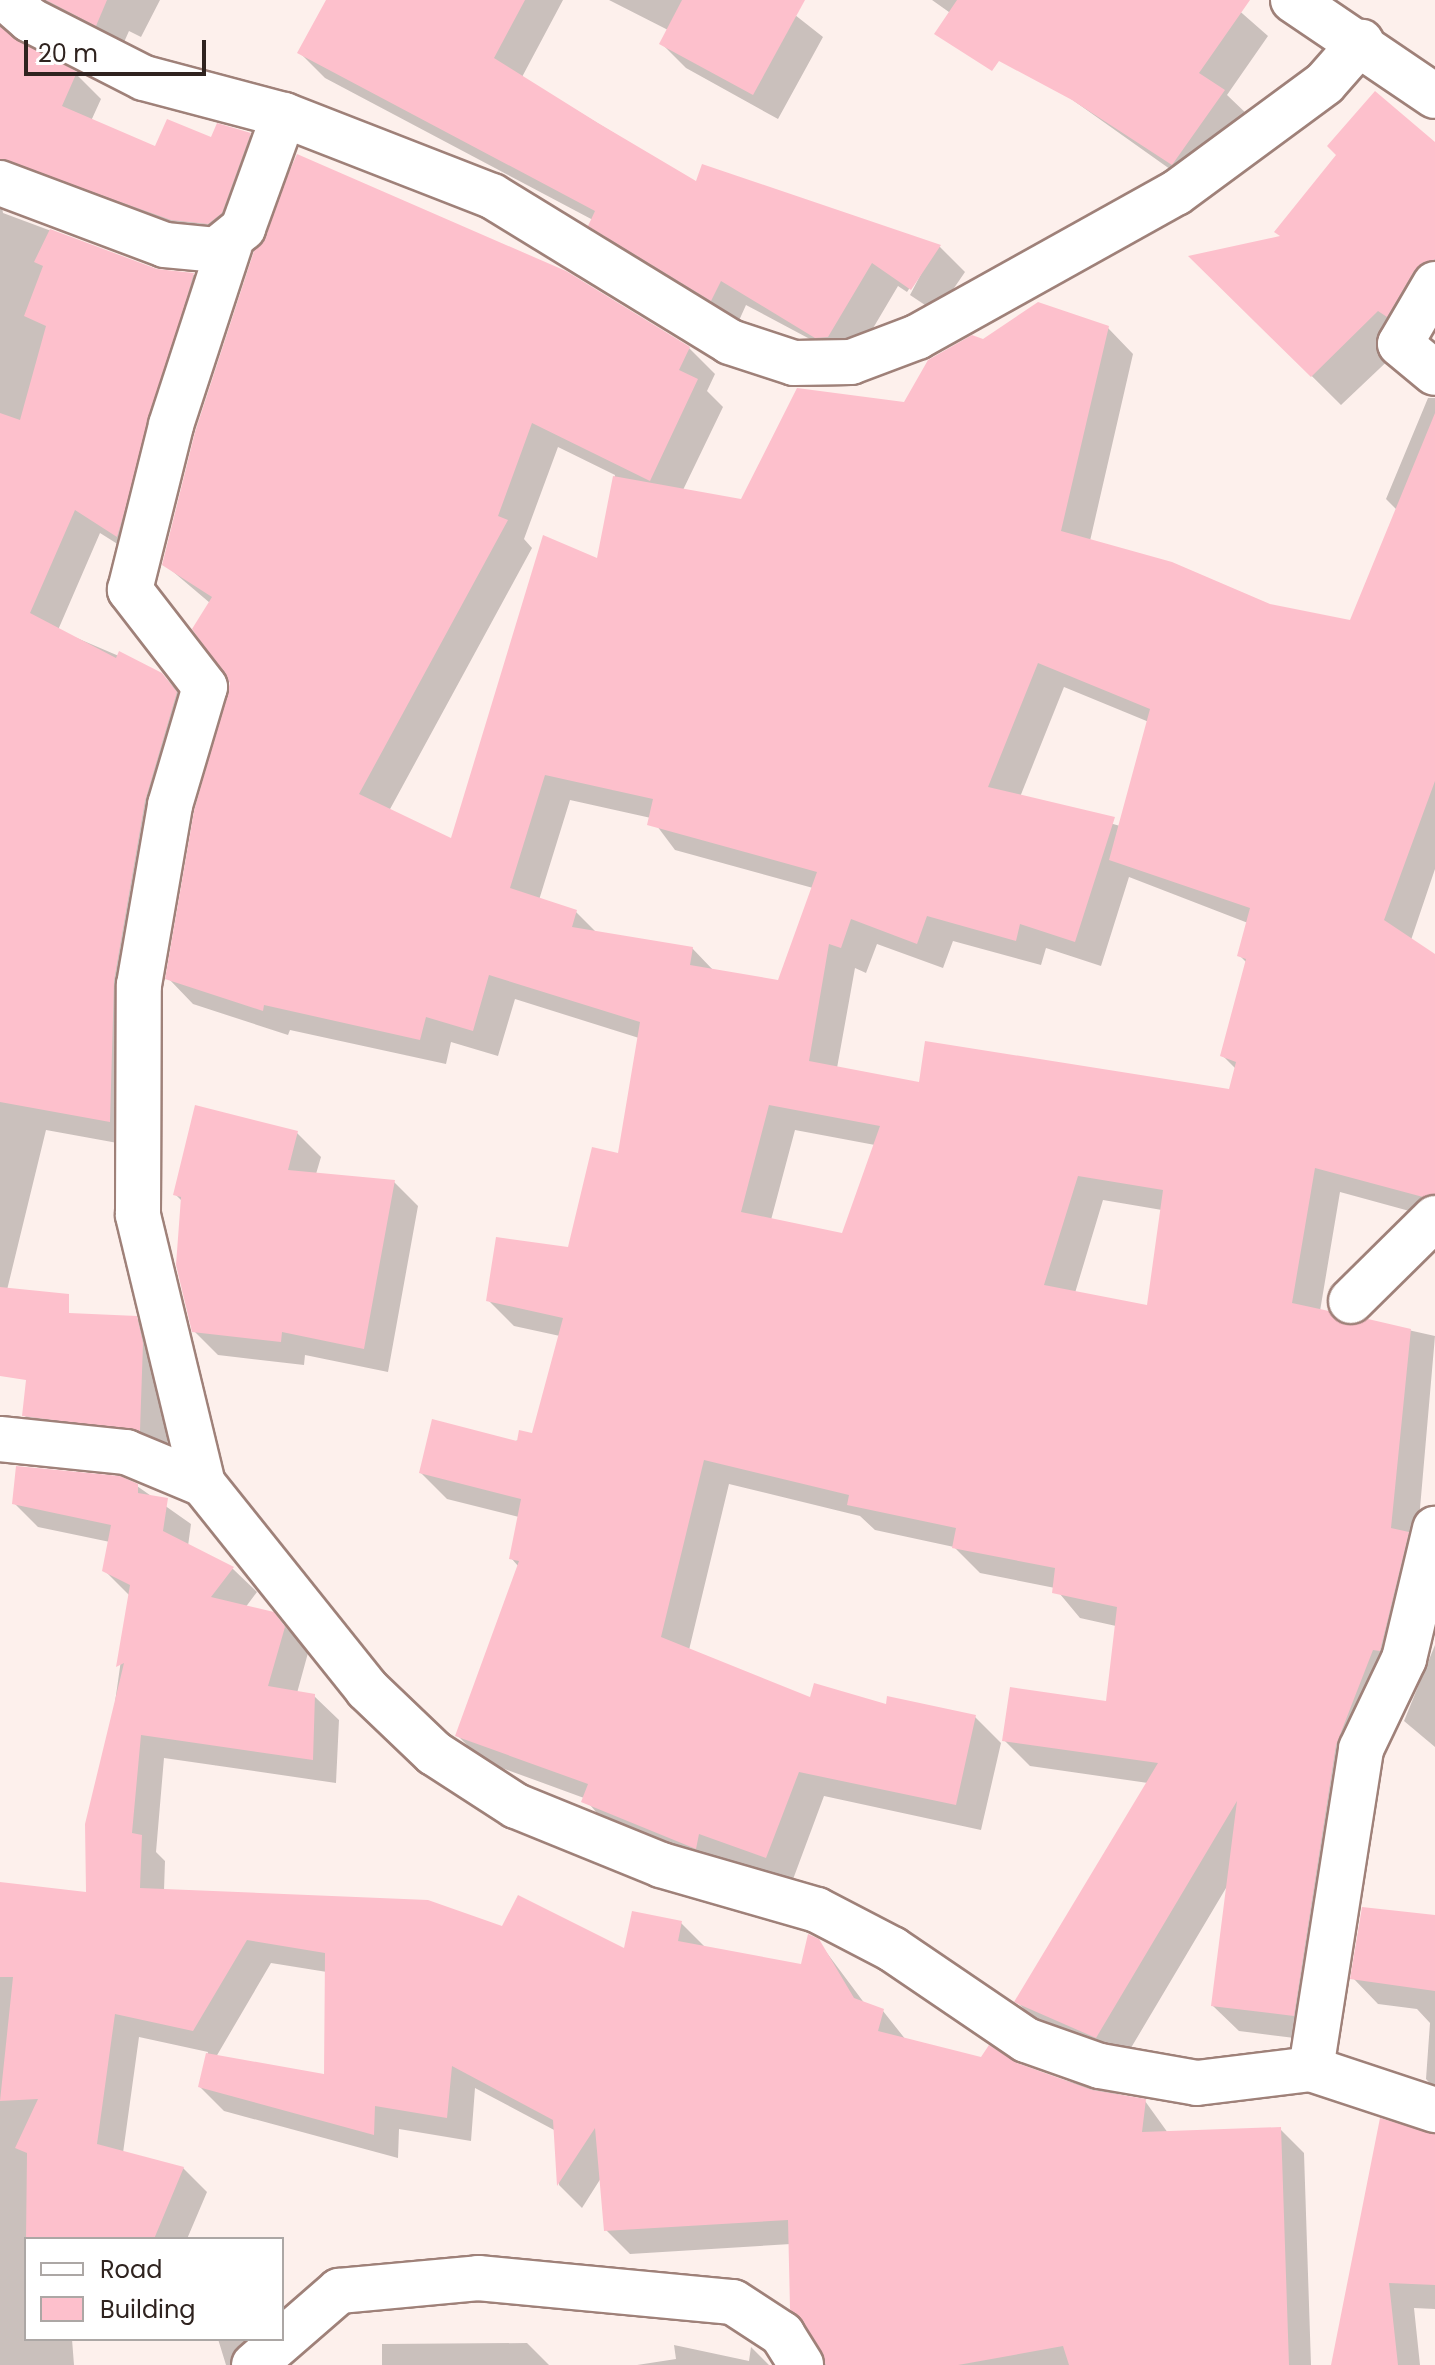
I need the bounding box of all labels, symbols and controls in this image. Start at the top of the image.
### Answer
scale bar [28,24,210,74]
text: 20 m [38,37,98,70]
legend [24,2237,284,2341]
text: Road [100,2253,162,2286]
text: Building [100,2293,196,2326]

